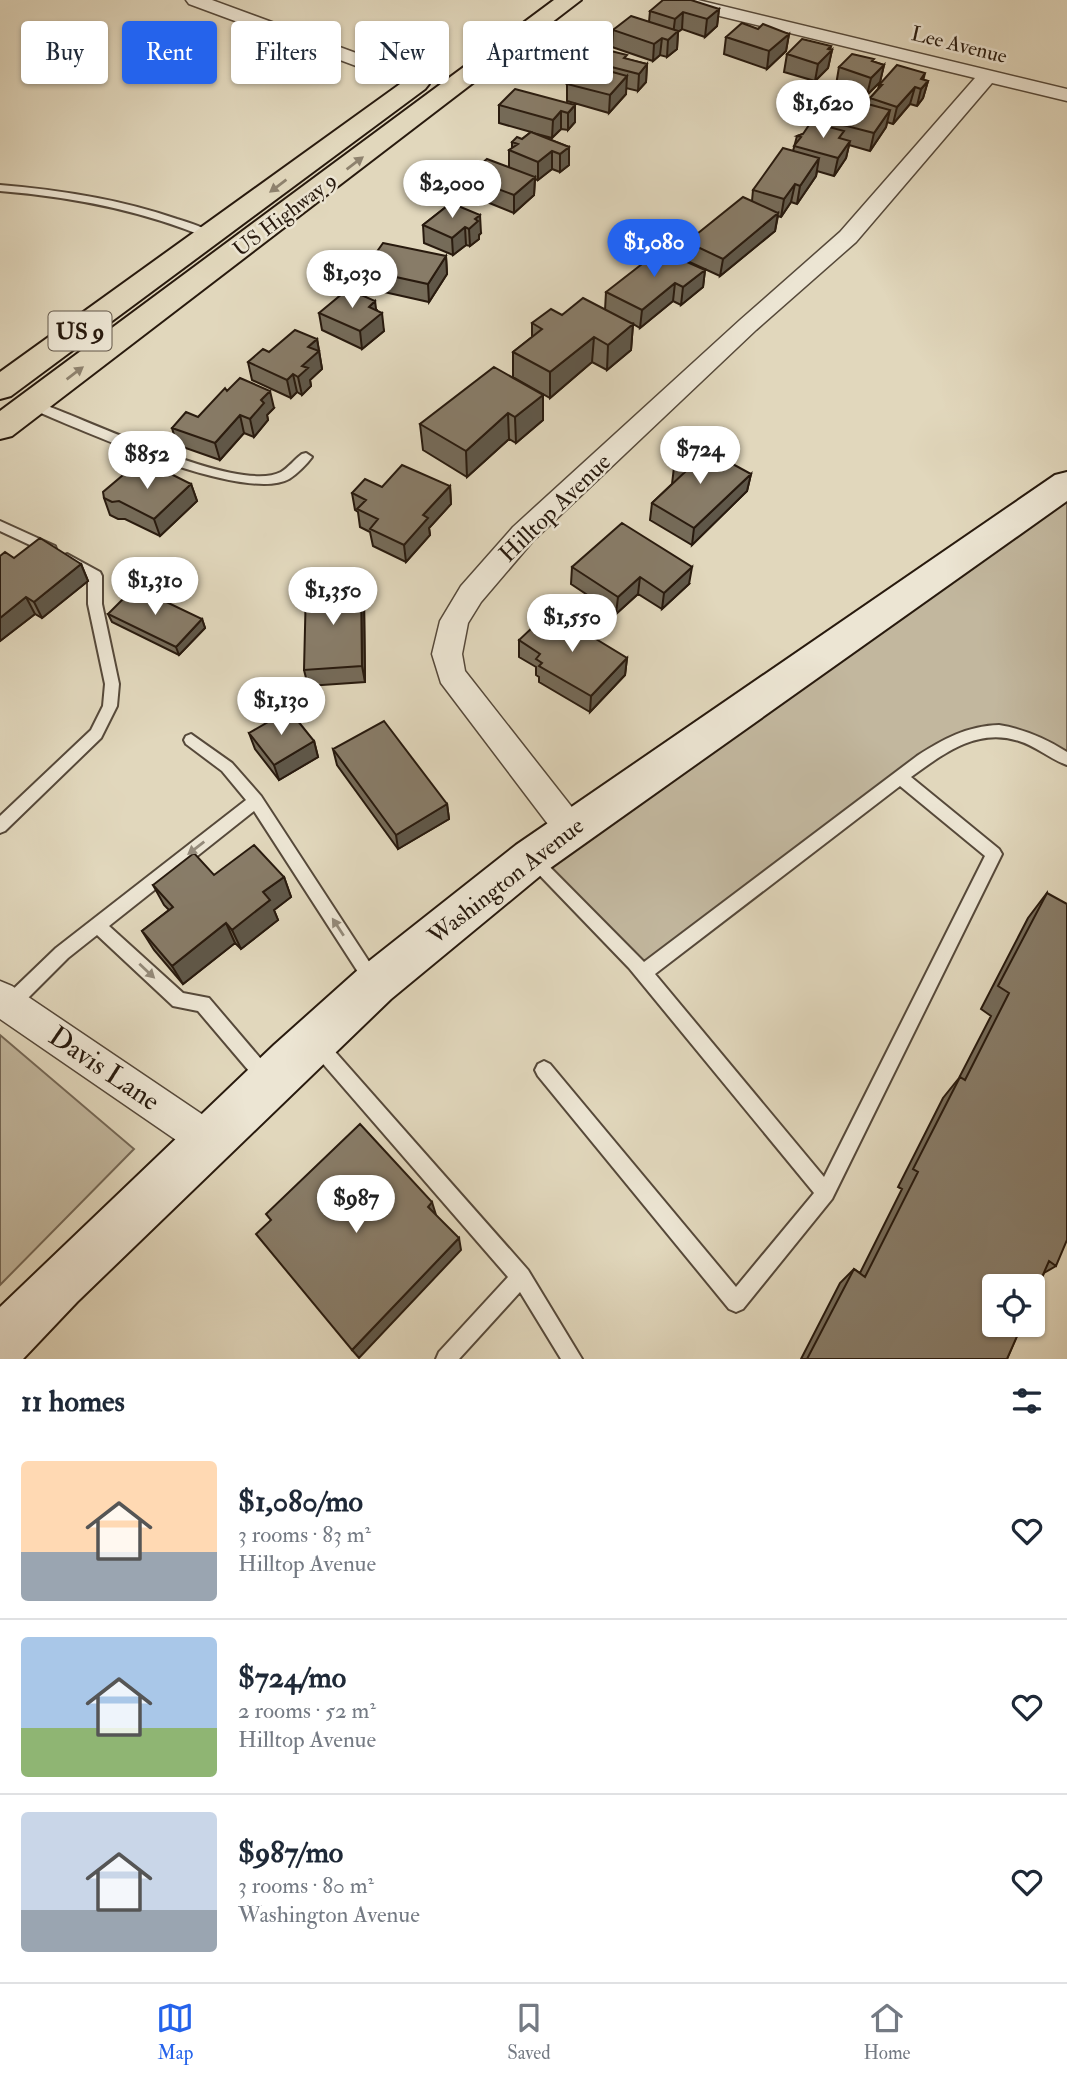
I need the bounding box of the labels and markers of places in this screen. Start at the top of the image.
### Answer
pin: $1,620 [766,80,880,140]
pin: $2,000 [395,160,509,220]
pin: $1,080 [597,219,711,279]
pin: $1,030 [295,250,409,310]
pin: $724 [659,426,741,486]
pin: $852 [106,432,188,491]
pin: $1,310 [98,558,212,617]
pin: $1,350 [276,568,390,627]
pin: $1,550 [515,594,629,654]
pin: $1,130 [224,678,338,737]
pin: $987 [315,1176,397,1235]

